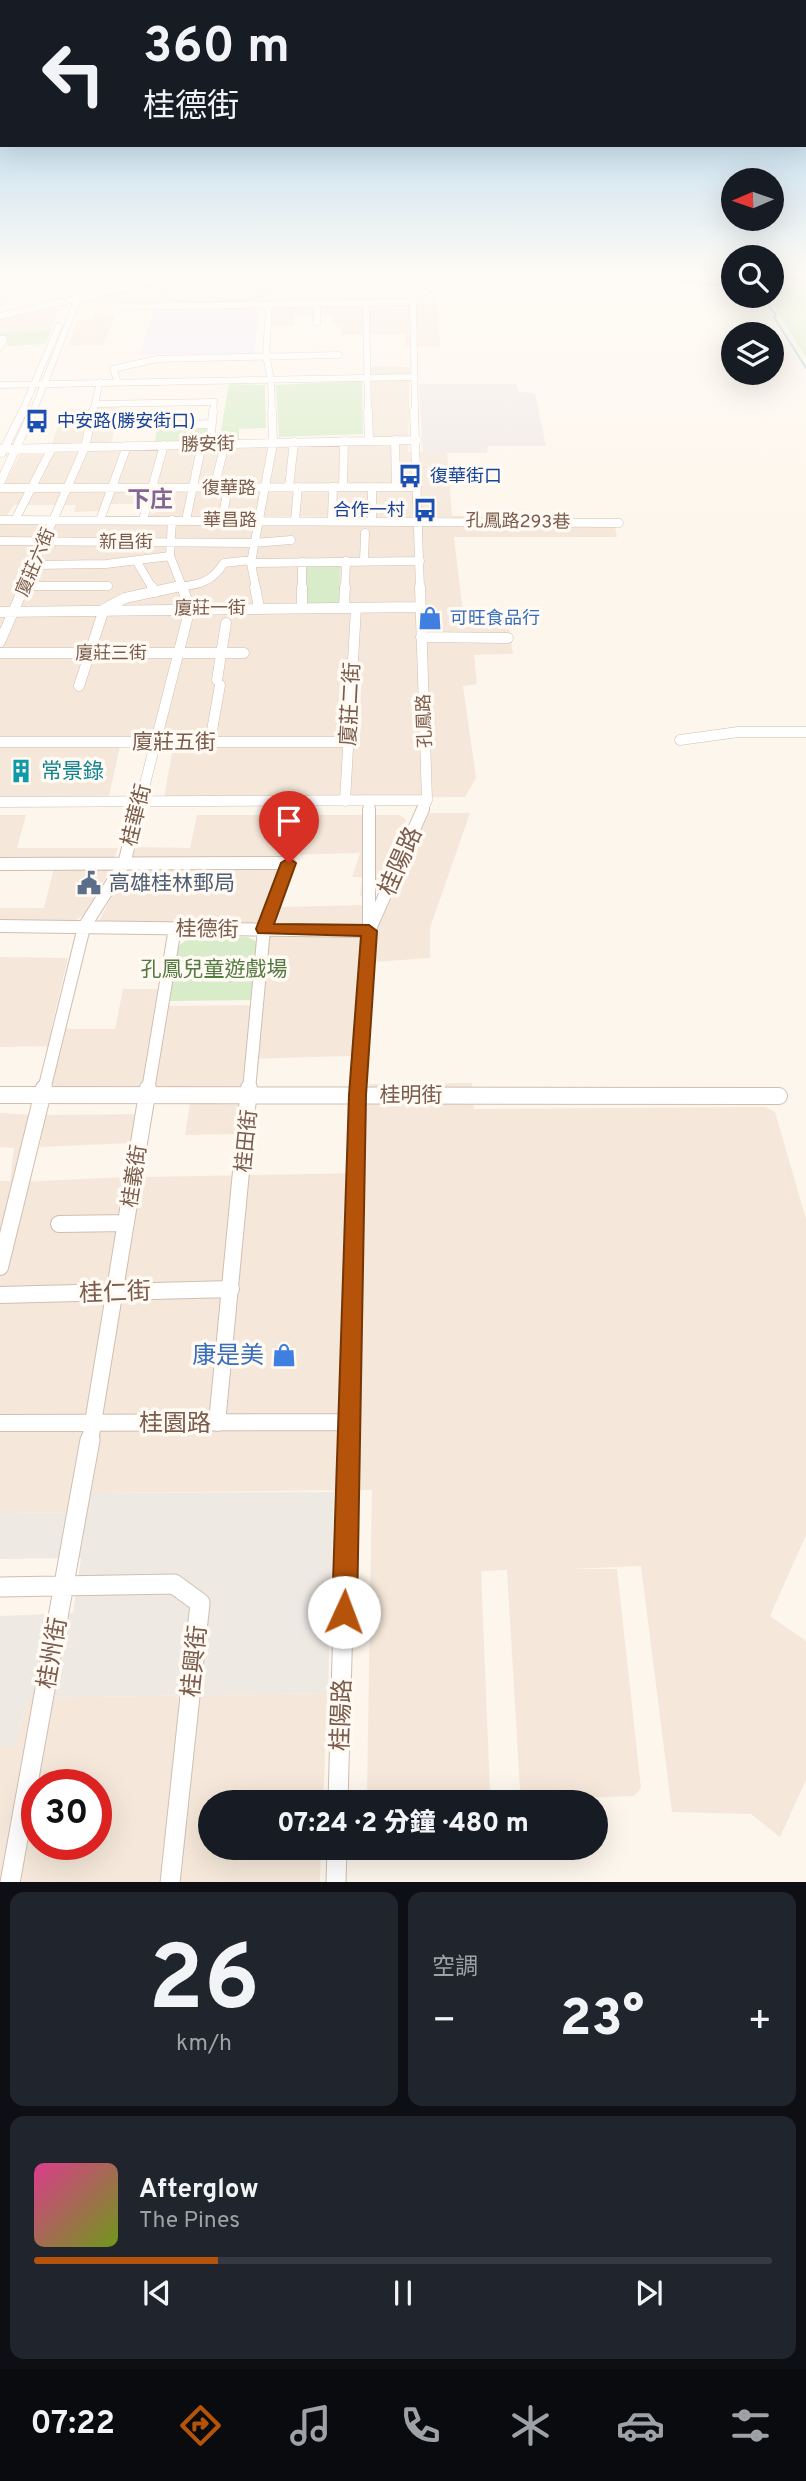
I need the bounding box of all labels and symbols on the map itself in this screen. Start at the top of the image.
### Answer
north arrow [721,168,784,231]
bus stop icon: 中安路(勝安街口) [23,407,51,435]
place label: 中安路(勝安街口) [57,411,195,434]
street label: 勝安街 [181,434,235,457]
bus stop icon: 復華街口 [396,462,424,490]
place label: 復華街口 [430,466,502,489]
street label: 復華路 [202,478,256,501]
district label: 下庄 [127,487,173,516]
bus stop icon: 合作一村 [411,496,439,524]
place label: 合作一村 [333,500,405,523]
street label: 華昌路 [203,510,257,533]
street label: 孔鳳路293巷 [465,510,570,535]
street label: 廈莊六街 [12,525,61,600]
street label: 新昌街 [99,532,153,555]
street label: 廈莊一街 [174,598,246,621]
shop icon: 可旺食品行 [416,604,444,632]
place label: 可旺食品行 [450,608,540,631]
street label: 廈莊三街 [75,643,147,666]
street label: 廈莊二街 [336,661,367,747]
street label: 孔鳳路 [413,694,438,748]
street label: 廈莊五街 [132,730,216,757]
building icon: 常景錄 [7,757,35,785]
place label: 常景錄 [41,759,104,786]
street label: 桂華街 [117,782,158,849]
pin [259,791,319,863]
street label: 桂陽路 [373,823,430,901]
public building icon: 高雄桂林郵局 [75,869,103,897]
place label: 高雄桂林郵局 [109,871,235,898]
street label: 桂德街 [175,916,239,945]
park label: 孔鳳兒童遊戲場 [141,957,288,984]
street label: 桂明街 [380,1083,443,1110]
street label: 桂田街 [231,1108,264,1174]
street label: 桂義街 [117,1143,154,1209]
street label: 桂仁街 [79,1278,152,1310]
shop icon: 康是美 [270,1341,298,1369]
place label: 康是美 [192,1342,264,1372]
street label: 桂園路 [139,1410,211,1440]
position arrow [307,1575,381,1649]
street label: 桂州街 [33,1615,75,1691]
street label: 桂興街 [177,1624,215,1699]
street label: 桂陽路 [327,1679,359,1752]
speed limit sign: 30 [21,1769,112,1860]

